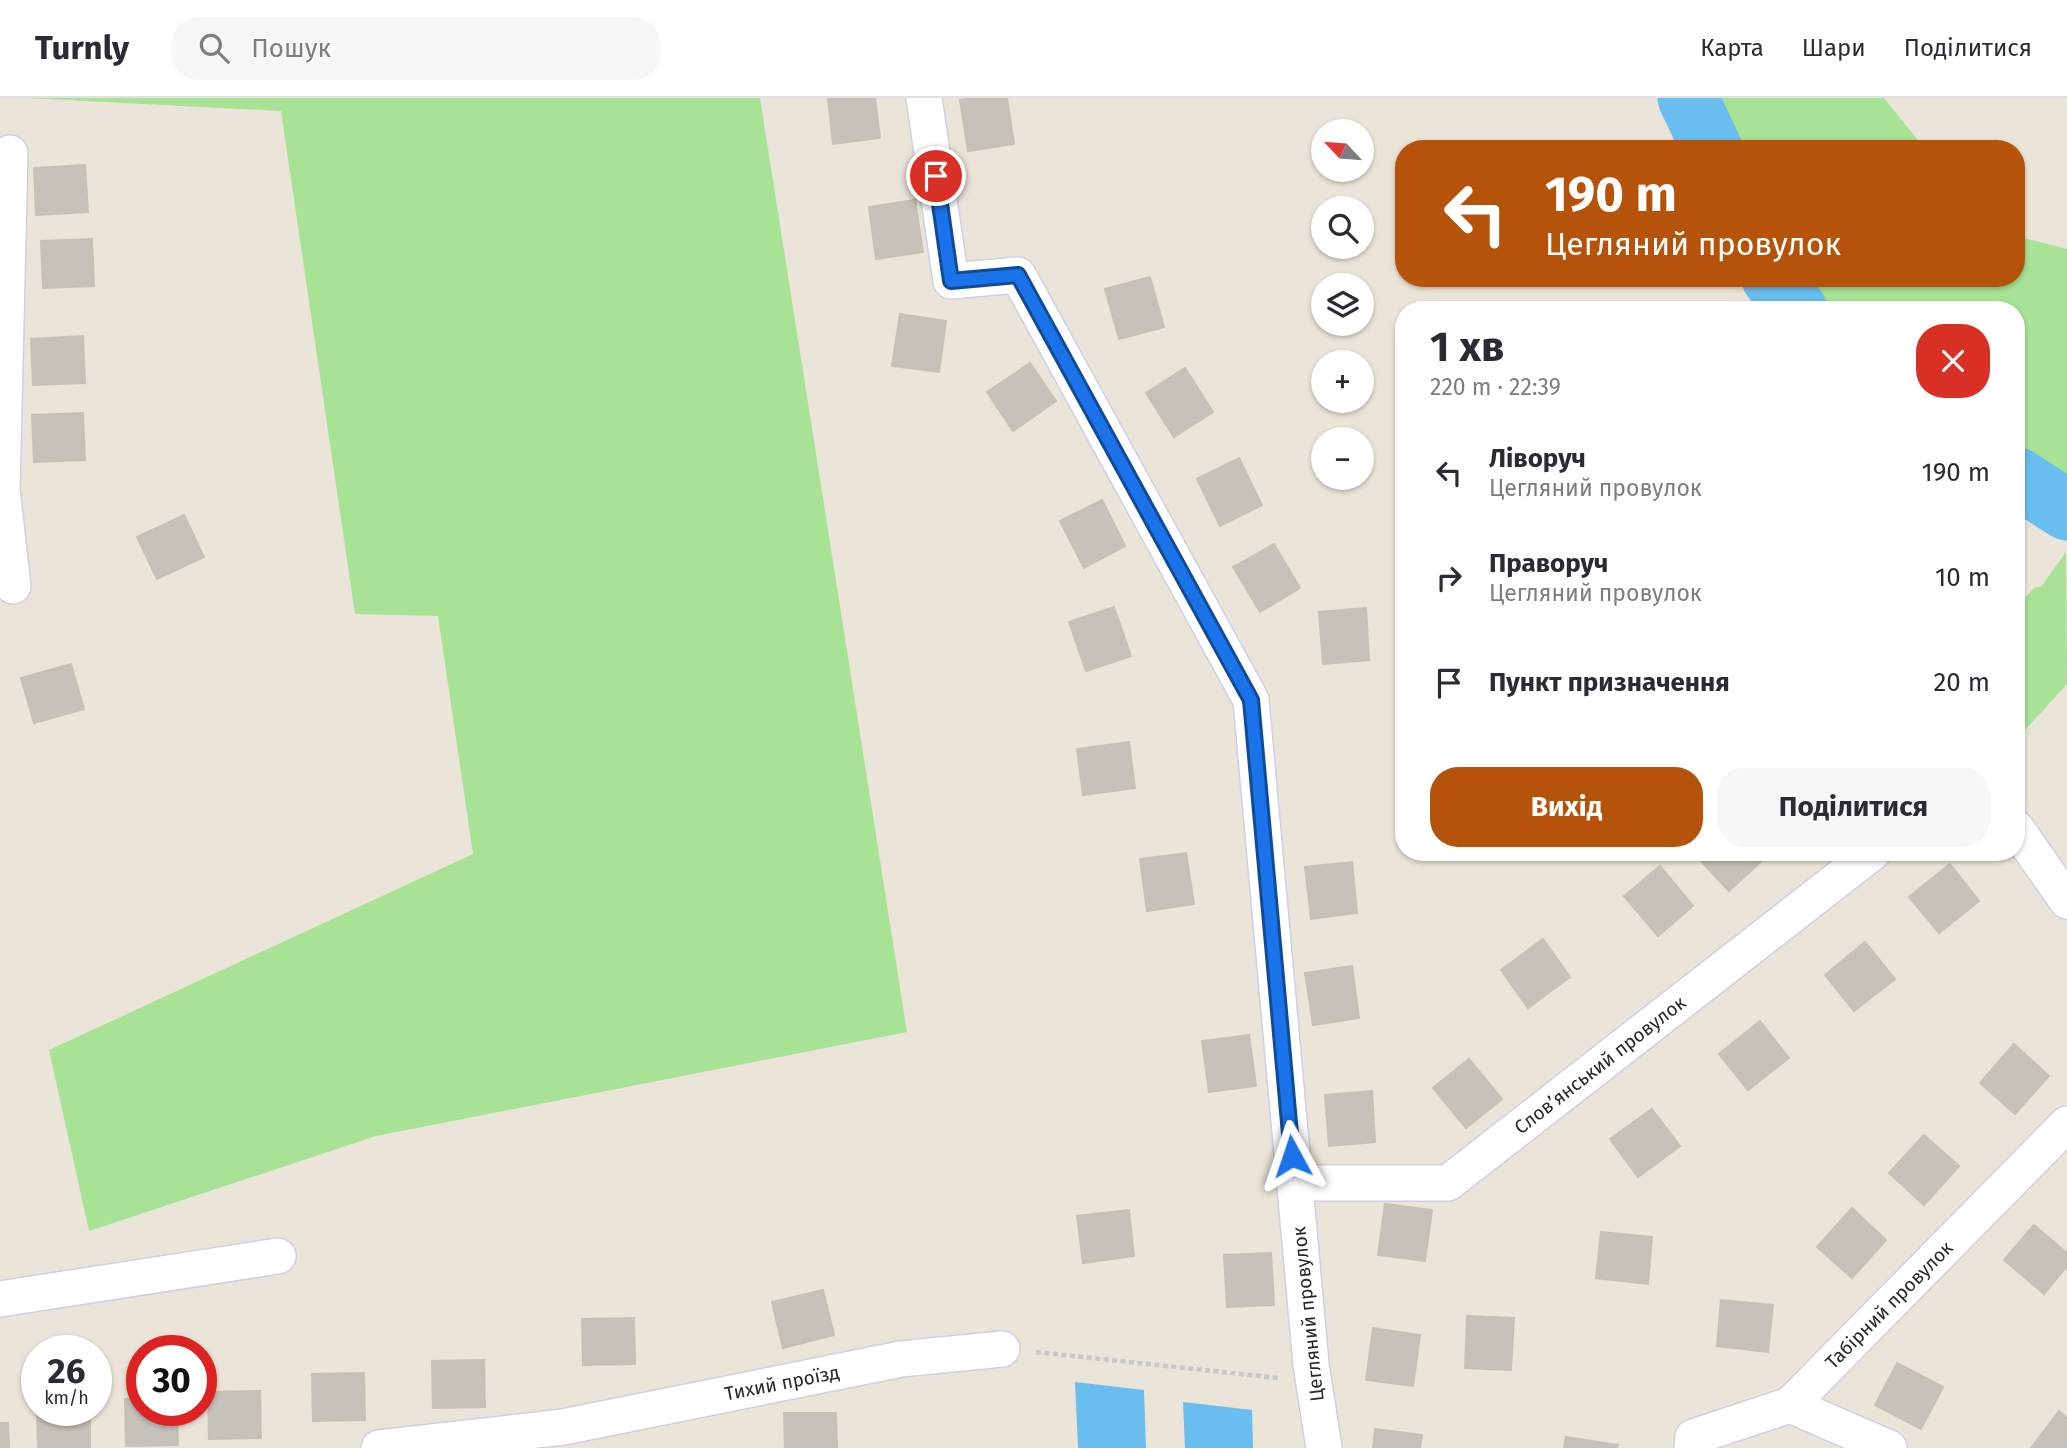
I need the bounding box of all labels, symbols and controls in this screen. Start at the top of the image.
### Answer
search box [171,17,661,80]
text: Turnly [35,28,129,68]
icon: search [195,29,233,67]
text: Пошук [251,33,331,64]
text: Карта [1700,34,1764,62]
text: Шари [1802,34,1866,62]
text: Поділитися [1904,34,2032,62]
north arrow [1311,119,1374,182]
map controls [1311,119,1374,490]
pin [906,146,966,206]
icon: arrive [917,157,955,195]
text: 190 m [1545,165,1677,224]
icon: left [1430,168,1521,259]
button: search [1311,196,1374,259]
text: Цегляний провулок [1545,225,1841,263]
button: layers [1311,273,1374,336]
text: 1 хв [1430,322,1504,372]
button: close [1916,324,1990,398]
button: + [1311,350,1374,413]
text: 220 m · 22:39 [1430,373,1561,401]
button: − [1311,427,1374,490]
text: Ліворуч [1489,443,1586,474]
icon: left [1430,454,1468,492]
text: 190 m [1921,457,1990,488]
text: Цегляний провулок [1489,474,1702,502]
text: Праворуч [1489,548,1608,579]
icon: right [1430,559,1468,597]
text: 10 m [1935,562,1990,593]
text: Цегляний провулок [1489,579,1702,607]
icon: arrive [1430,664,1468,702]
text: Пункт призначення [1489,667,1730,698]
text: 20 m [1933,667,1990,698]
button: Вихід [1430,767,1703,847]
button: Поділитися [1717,767,1990,847]
street label: Словʼянський провулок [1510,991,1690,1139]
position arrow [1255,1119,1329,1193]
street label: Цегляний провулок [1287,1225,1329,1403]
street label: Табірний провулок [1820,1236,1958,1374]
speed limit sign: 30 [126,1335,217,1426]
text: 26 [48,1350,85,1392]
street label: Тихий проїзд [723,1361,841,1405]
text: km/h [44,1387,89,1409]

